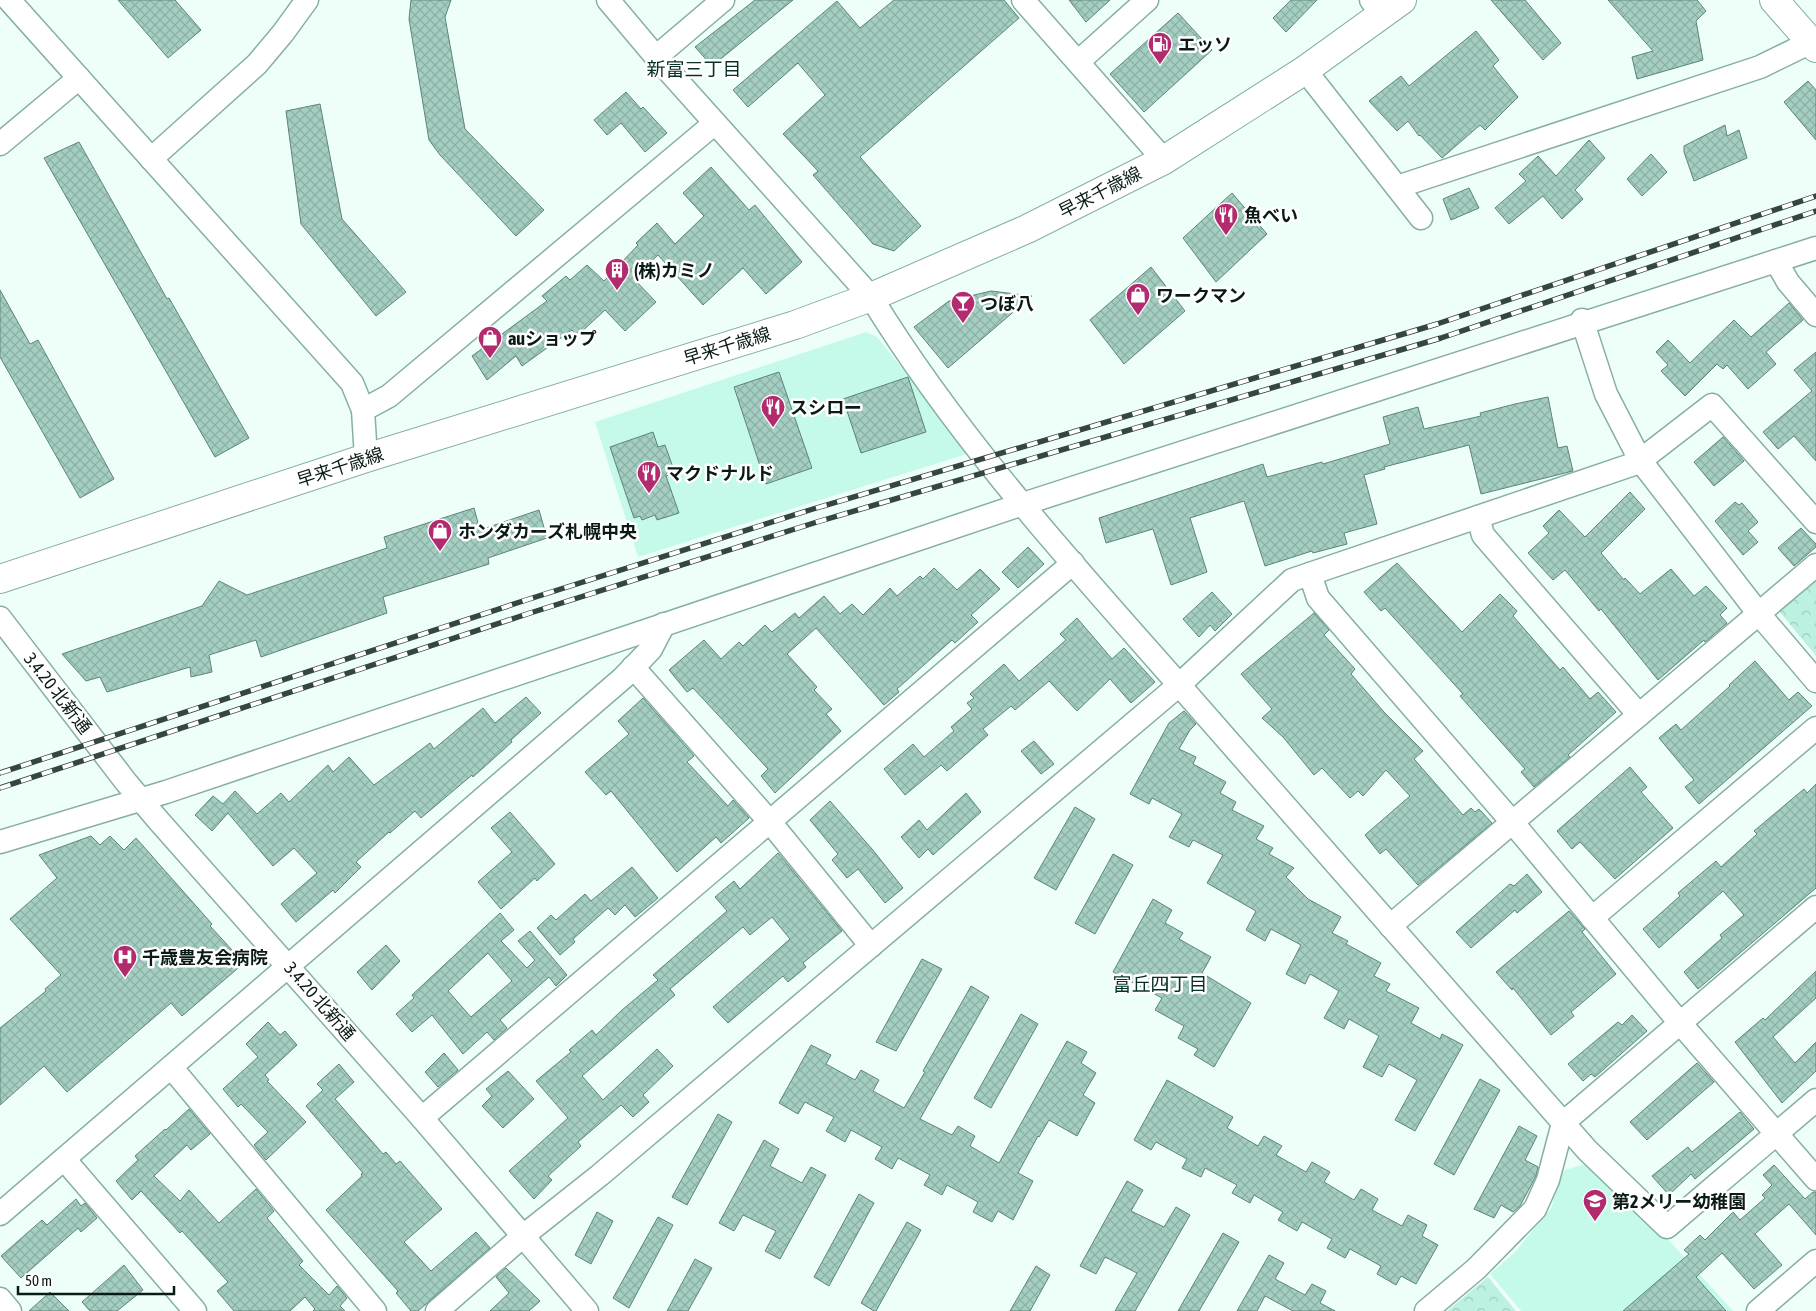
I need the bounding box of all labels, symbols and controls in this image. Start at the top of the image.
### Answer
fuel station icon: エッソ [1147,31,1173,65]
place label: エッソ [1178,34,1232,55]
district label: 新富三丁目 [646,58,742,80]
street label: 早来千歳線 [1055,162,1145,222]
restaurant icon: 魚べい [1213,202,1239,236]
place label: 魚べい [1244,205,1298,226]
building icon: (株)カミノ [604,257,630,291]
place label: (株)カミノ [634,260,715,281]
shop icon: ワークマン [1125,282,1151,316]
place label: ワークマン [1156,285,1246,306]
bar icon: つぼ八 [950,290,976,324]
place label: つぼ八 [980,293,1034,314]
street label: 早来千歳線 [681,323,773,369]
shop icon: auショップ [477,325,503,359]
place label: auショップ [508,328,597,349]
restaurant icon: スシロー [760,394,786,428]
place label: スシロー [790,397,862,418]
street label: 早来千歳線 [294,443,386,491]
restaurant icon: マクドナルド [636,460,662,494]
place label: マクドナルド [666,463,774,484]
shop icon: ホンダカーズ札幌中央 [427,518,453,552]
place label: ホンダカーズ札幌中央 [458,521,637,542]
street label: 3.4.20 北新通 [20,648,96,738]
hospital icon: 千歳豊友会病院 [112,944,138,978]
place label: 千歳豊友会病院 [142,947,268,968]
street label: 3.4.20 北新通 [280,958,360,1044]
district label: 富丘四丁目 [1112,973,1208,995]
school or university icon: 第2メリー幼稚園 [1582,1188,1608,1222]
place label: 第2メリー幼稚園 [1612,1191,1746,1212]
scale bar [18,1264,174,1296]
text: 50 m [25,1272,52,1289]

